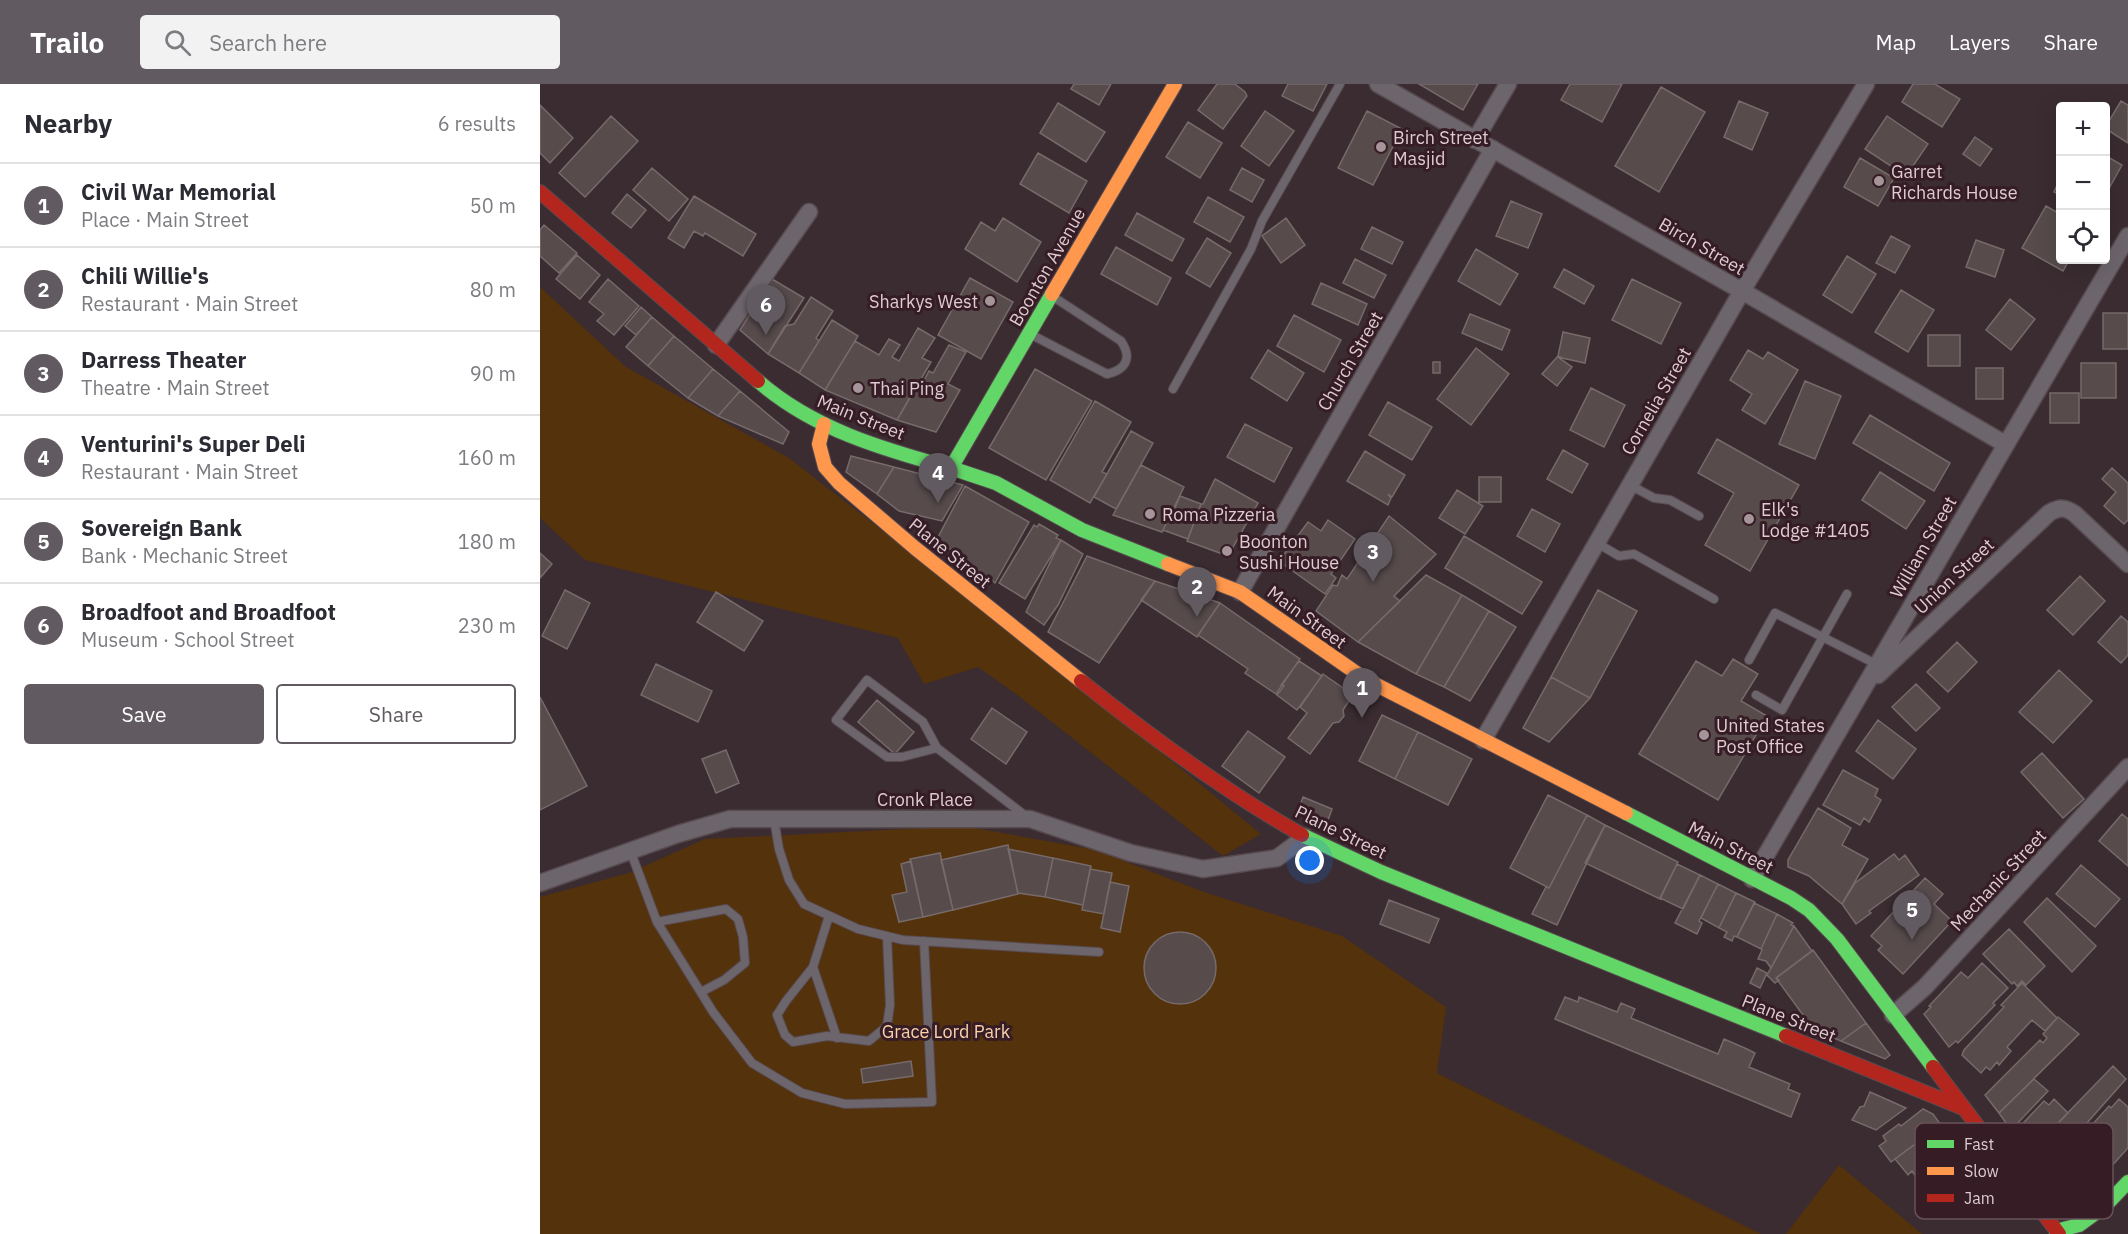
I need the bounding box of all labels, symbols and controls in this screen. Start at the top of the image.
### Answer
search box [140,15,560,69]
text: Trailo [30,24,104,61]
icon: search [161,26,194,59]
text: Search here [209,28,327,57]
text: Map [1876,28,1916,56]
text: Layers [1949,28,2011,56]
text: Share [2044,28,2098,56]
map controls [2056,102,2110,264]
button: + [2056,102,2110,156]
text: Nearby [24,106,112,140]
text: 6 results [438,110,516,137]
place label: Birch Street Masjid [1393,126,1489,170]
marker: Birch Street Masjid [1374,140,1388,154]
button: − [2056,156,2110,210]
place label: Garret Richards House [1891,160,2018,204]
marker: Garret Richards House [1872,174,1886,188]
text: Civil War Memorial [81,177,276,206]
text: 1 [38,192,50,219]
text: 50 m [470,192,516,219]
street label: Boonton Avenue [1004,204,1090,330]
text: Place · Main Street [81,206,249,233]
button: locate [2056,210,2110,264]
street label: Birch Street [1655,212,1749,280]
text: Chili Willie's [81,261,209,290]
text: 2 [38,276,50,303]
text: 80 m [470,276,516,303]
pin: 6 [746,286,786,335]
text: Restaurant · Main Street [81,290,298,317]
place label: Sharkys West [869,290,978,313]
marker: Sharkys West [983,294,997,308]
street label: Church Street [1312,307,1388,415]
street label: Cornelia Street [1616,343,1696,459]
text: Darress Theater [81,345,246,374]
text: 3 [38,360,50,387]
text: 90 m [470,360,516,387]
text: Theatre · Main Street [81,374,270,401]
place label: Thai Ping [870,377,945,400]
marker: Thai Ping [851,381,865,395]
street label: Main Street [814,389,908,445]
text: Venturini's Super Deli [81,429,306,458]
text: 4 [38,444,50,471]
text: 160 m [458,444,516,471]
pin: 4 [918,454,958,503]
text: Restaurant · Main Street [81,458,298,485]
street label: William Street [1885,492,1961,602]
place label: Elk's Lodge #1405 [1761,498,1870,542]
place label: Roma Pizzeria [1162,503,1276,526]
marker: Roma Pizzeria [1143,507,1157,521]
marker: Elk's Lodge #1405 [1742,512,1756,526]
text: Sovereign Bank [81,513,242,542]
street label: Plane Street [904,513,996,593]
text: 5 [38,528,50,555]
text: 180 m [458,528,516,555]
place label: Boonton Sushi House [1239,530,1339,574]
pin: 3 [1354,532,1392,582]
street label: Union Street [1909,533,1999,619]
text: Bank · Mechanic Street [81,542,288,569]
marker: Boonton Sushi House [1220,544,1234,558]
pin: 2 [1178,568,1216,617]
street label: Main Street [1263,580,1351,654]
text: Broadfoot and Broadfoot [81,597,336,626]
text: 6 [38,612,50,639]
text: 230 m [458,612,516,639]
text: Museum · School Street [81,626,295,653]
pin: 1 [1342,668,1382,718]
button: Save [24,684,264,744]
button: Share [276,684,516,744]
place label: United States Post Office [1716,714,1825,758]
marker: United States Post Office [1697,728,1711,742]
street label: Cronk Place [877,788,973,811]
street label: Plane Street [1291,800,1391,864]
street label: Main Street [1685,816,1777,878]
street label: Mechanic Street [1945,824,2051,936]
your location [1295,846,1324,875]
pin: 5 [1892,890,1932,940]
street label: Plane Street [1739,989,1839,1047]
park label: Grace Lord Park [882,1020,1011,1043]
legend [1915,1123,2113,1219]
text: Fast [1964,1134,1994,1154]
text: Slow [1964,1161,1999,1181]
text: Jam [1964,1188,1995,1208]

